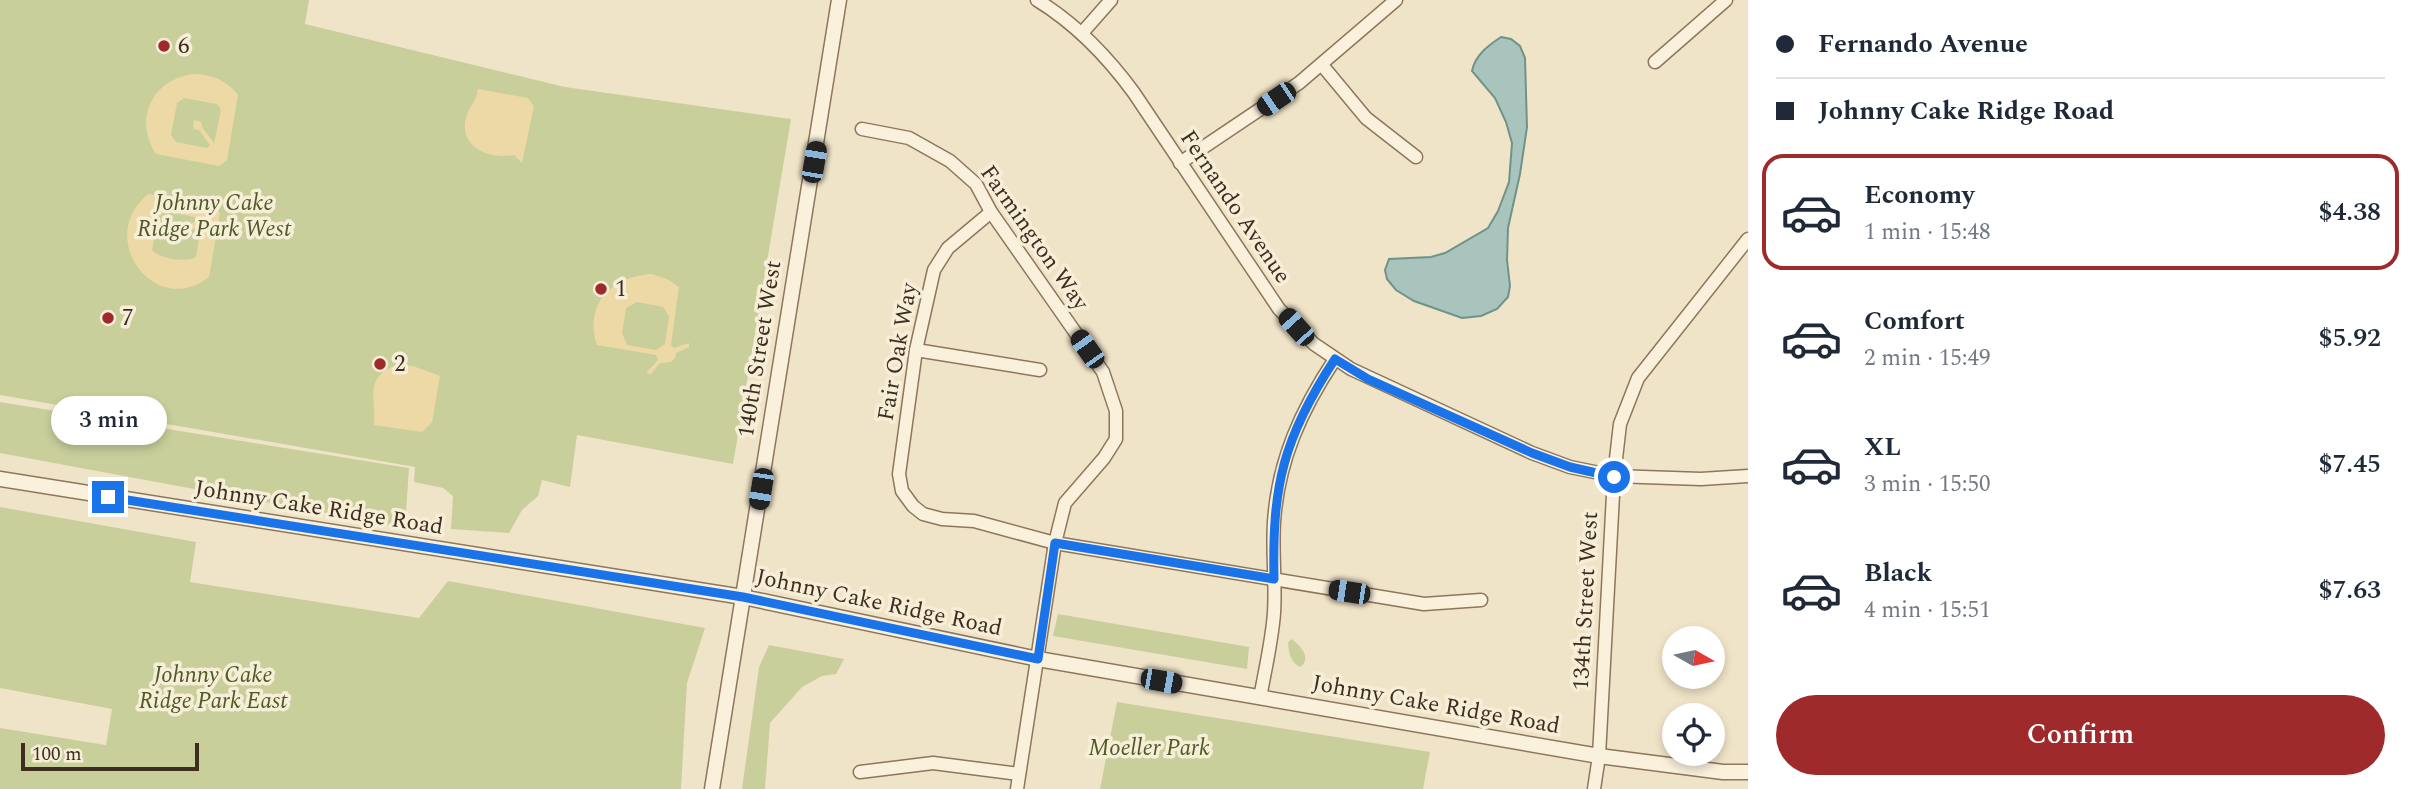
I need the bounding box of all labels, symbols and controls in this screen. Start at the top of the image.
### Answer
text: Fernando Avenue [1818,24,2028,64]
place label: 6 [178,29,190,64]
marker: 6 [156,38,172,54]
car [1253,79,1300,119]
text: Johnny Cake Ridge Road [1818,91,2114,131]
street label: Fernando Avenue [1171,123,1299,291]
car [801,139,828,185]
street label: Farmington Way [971,158,1098,319]
text: Economy [1864,175,1974,215]
icon: car [1780,181,1843,244]
park label: Johnny Cake Ridge Park West [137,186,292,247]
text: $4.38 [2318,192,2381,232]
text: 1 min · 15:48 [1864,215,1991,250]
street label: 140th Street West [729,258,791,440]
place label: 1 [615,272,627,307]
street label: Fair Oak Way [869,279,928,424]
marker: 1 [593,281,609,297]
place label: 7 [122,301,134,336]
text: Comfort [1864,301,1965,341]
car [1275,304,1318,350]
icon: car [1780,307,1843,370]
marker: 7 [100,310,116,326]
text: $5.92 [2318,318,2381,358]
car [1067,326,1108,372]
text: 2 min · 15:49 [1864,341,1991,376]
place label: 2 [394,347,406,382]
marker: 2 [372,356,388,372]
callout: 3 min [50,396,166,444]
text: 3 min [79,403,139,438]
text: XL [1864,427,1901,467]
icon: car [1780,433,1843,496]
text: $7.45 [2318,444,2381,484]
route start [1598,461,1630,493]
car [748,467,775,511]
text: 3 min · 15:50 [1864,467,1991,502]
street label: Johnny Cake Ridge Road [192,471,446,545]
route end [92,481,124,513]
street label: 134th Street West [1564,511,1608,691]
text: Black [1864,553,1932,593]
icon: car [1780,559,1843,622]
street label: Johnny Cake Ridge Road [753,560,1006,646]
text: $7.63 [2318,570,2381,610]
car [1327,578,1372,606]
text: 4 min · 15:51 [1864,593,1991,628]
north arrow [1662,626,1726,690]
map controls [1662,626,1725,766]
park label: Johnny Cake Ridge Park East [139,658,288,719]
street label: Johnny Cake Ridge Road [1309,666,1563,744]
car [1139,667,1184,695]
button: Confirm [1776,695,2385,775]
button: locate [1662,703,1725,766]
park label: Moeller Park [1088,731,1210,766]
scale bar [21,740,200,772]
text: 100 m [32,740,82,769]

